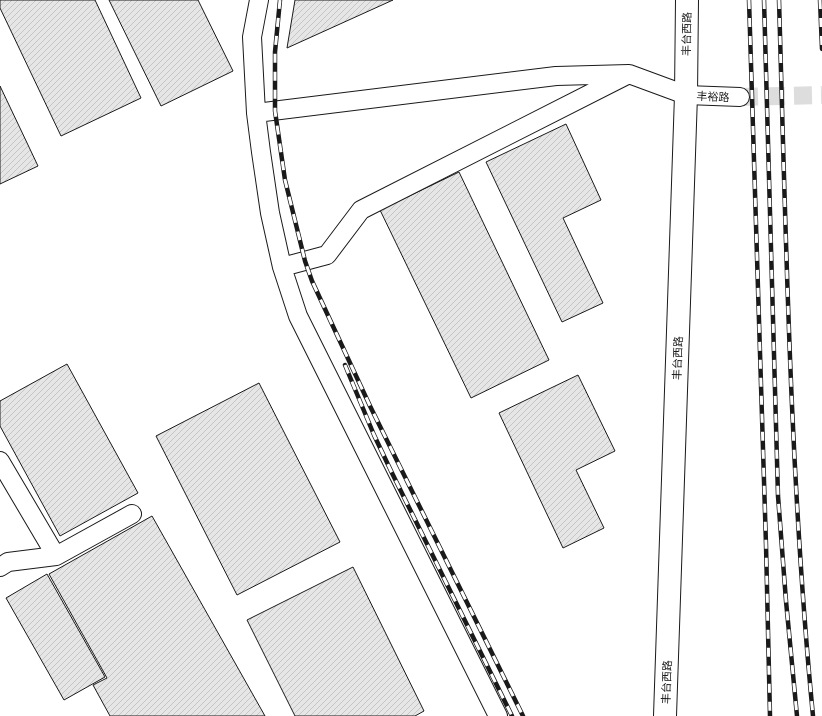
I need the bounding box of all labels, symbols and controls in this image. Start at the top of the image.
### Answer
street label: 丰台西路 [678,12,694,56]
street label: 丰裕路 [696,88,730,104]
street label: 丰台西路 [669,336,685,380]
street label: 丰台西路 [658,660,674,704]

